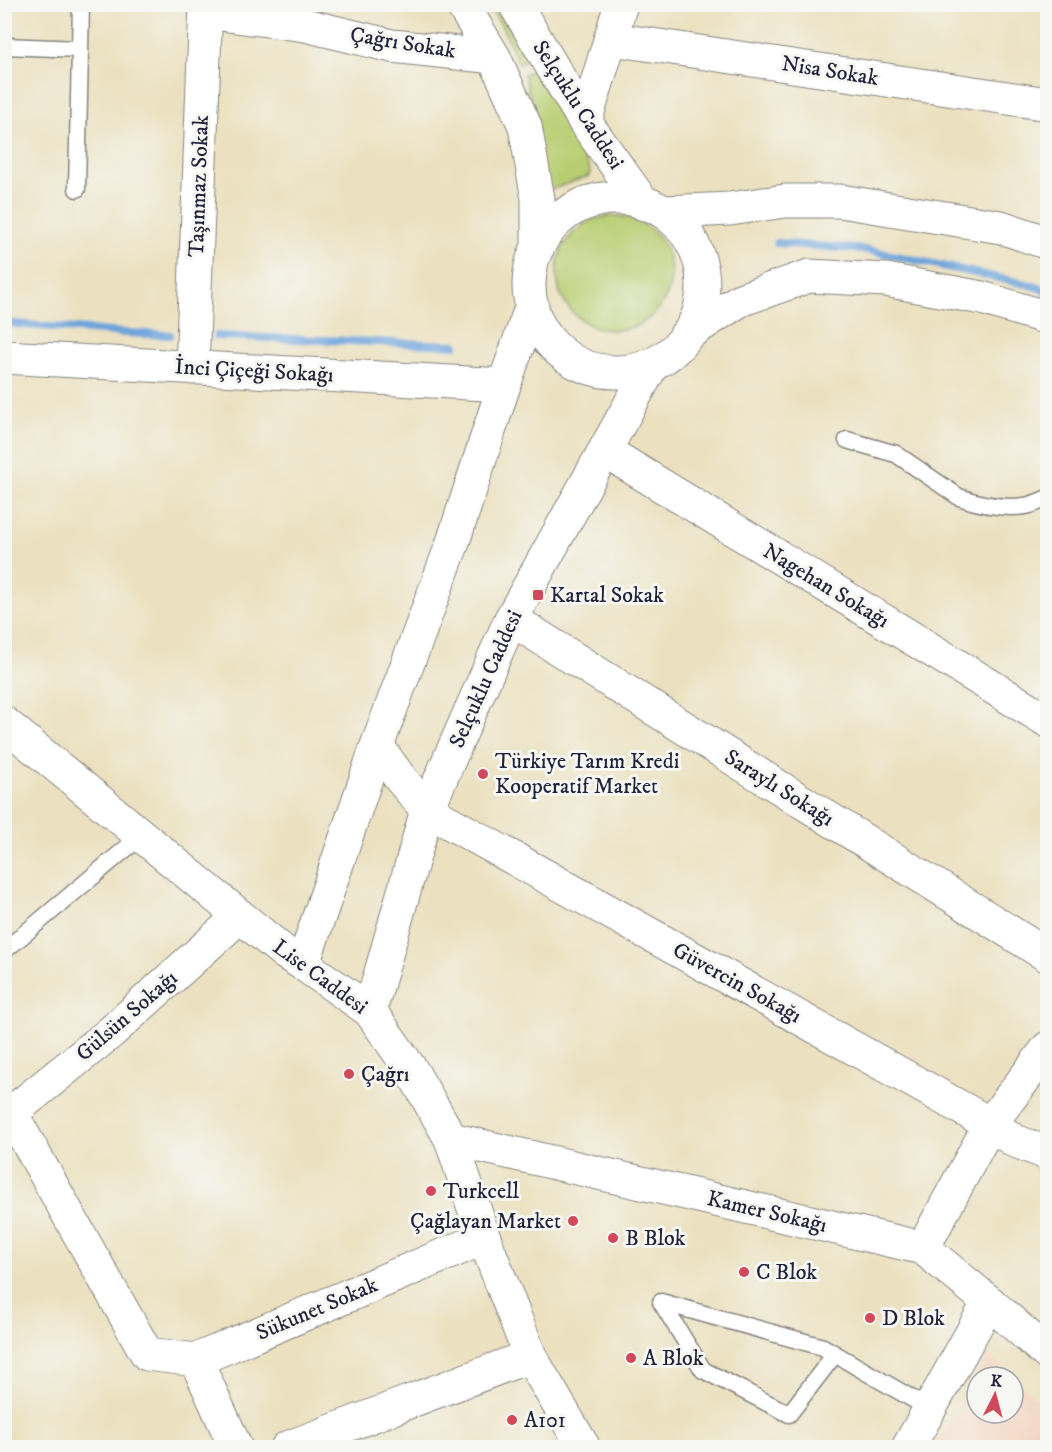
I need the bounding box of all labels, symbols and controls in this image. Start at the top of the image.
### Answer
street label: Çağrı Sokak [348,21,458,65]
street label: Selçuklu Caddesi [526,36,630,174]
street label: Nisa Sokak [780,50,881,92]
street label: Taşınmaz Sokak [183,114,215,257]
street label: İnci Çiçeği Sokağı [174,353,334,389]
street label: Nagehan Sokağı [758,538,894,634]
place label: Kartal Sokak [550,582,664,609]
marker: Kartal Sokak [531,588,545,602]
street label: Selçuklu Caddesi [444,606,528,752]
street label: Saraylı Sokağı [719,744,839,832]
place label: Türkiye Tarım Kredi Kooperatif Market [495,748,679,800]
marker: Türkiye Tarım Kredi Kooperatif Market [476,767,490,781]
street label: Lise Caddesi [267,934,373,1020]
street label: Güvercin Sokağı [668,937,806,1029]
street label: Gülsün Sokağı [71,965,183,1067]
place label: Çağrı [361,1061,410,1088]
marker: Çağrı [342,1067,356,1081]
place label: Turkcell [443,1178,520,1205]
marker: Turkcell [424,1184,438,1198]
street label: Kamer Sokağı [704,1185,830,1239]
place label: Çağlayan Market [410,1208,561,1235]
marker: Çağlayan Market [566,1214,580,1228]
place label: B Blok [625,1225,686,1252]
marker: B Blok [606,1231,620,1245]
place label: C Blok [756,1259,817,1286]
marker: C Blok [737,1265,751,1279]
street label: Sükunet Sokak [252,1271,382,1347]
place label: D Blok [882,1305,945,1332]
marker: D Blok [863,1311,877,1325]
place label: A Blok [643,1345,704,1372]
marker: A Blok [624,1351,638,1365]
north arrow [965,1365,1025,1425]
text: K [990,1371,1004,1392]
place label: A101 [524,1407,566,1434]
marker: A101 [505,1413,519,1427]

